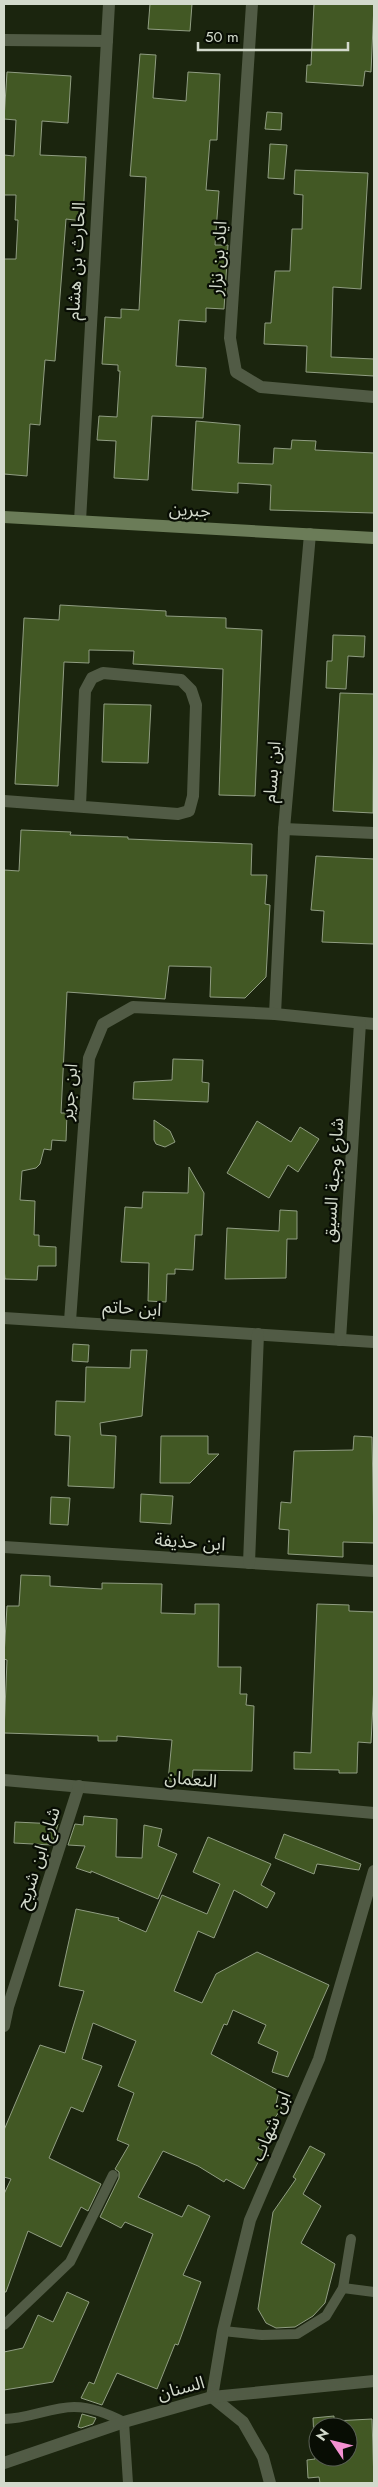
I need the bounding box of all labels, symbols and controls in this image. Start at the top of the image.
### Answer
scale bar [198,20,348,52]
text: 50 m [205,26,239,48]
street label: الحارث بن هشام [60,201,93,321]
street label: اياد بن نزار [202,220,234,297]
street label: جبرين [168,496,212,524]
street label: ابن بسام [256,740,289,804]
street label: ابن جرير [53,1062,84,1123]
street label: شارع وجبة السيق [316,1117,351,1243]
street label: ابن حاتم [102,1293,162,1323]
street label: ابن حذيفة [154,1527,226,1557]
street label: النعمان [164,1764,218,1794]
street label: شارع ابن شريح [9,1804,68,1913]
street label: ابن شهاب [245,2087,297,2165]
street label: السنان [154,2369,208,2407]
north arrow [308,2417,358,2467]
text: N [311,2424,334,2445]

